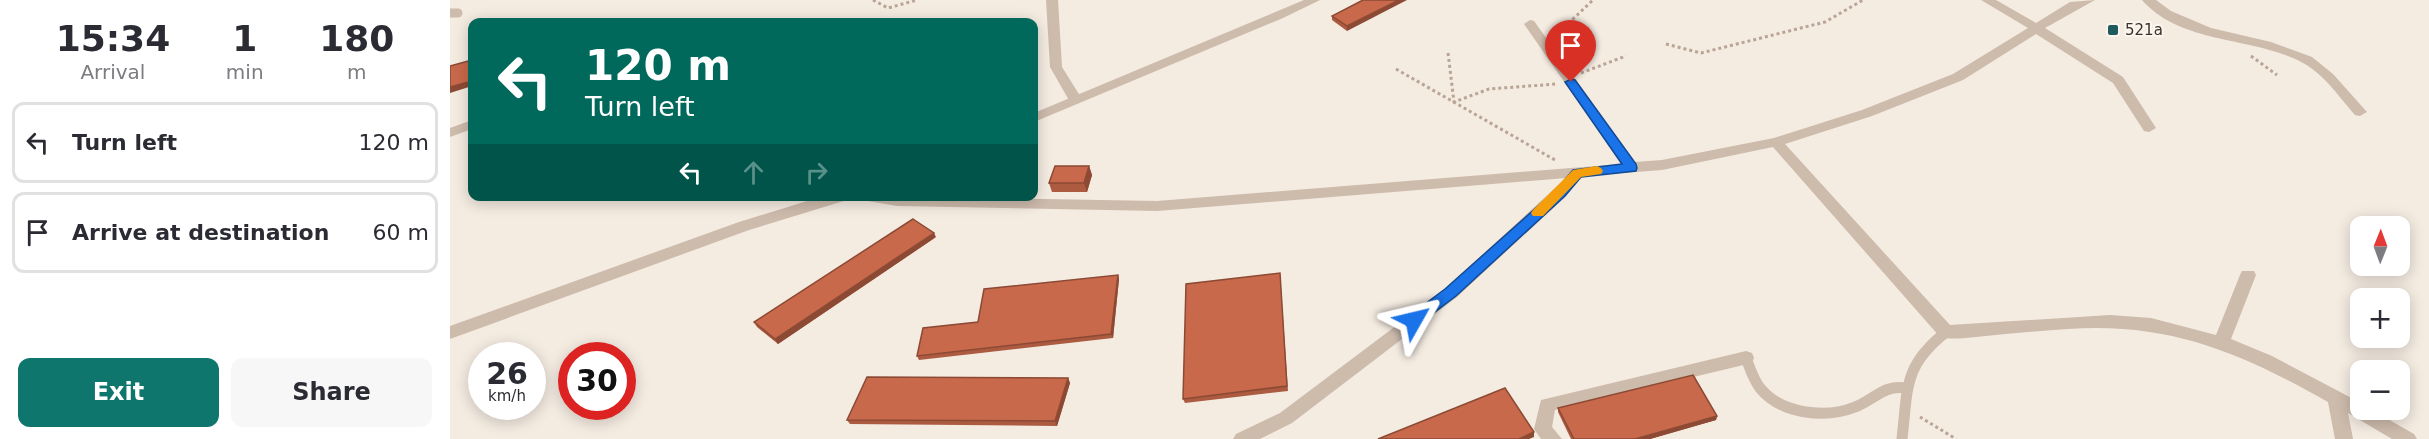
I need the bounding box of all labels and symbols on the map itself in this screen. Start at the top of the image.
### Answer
pin [1545,20,1596,82]
place label: 521a [2125,21,2163,39]
marker: 521a [2106,23,2120,37]
north arrow [2350,216,2410,276]
position arrow [1382,288,1446,352]
speed limit sign: 30 [558,342,636,420]

